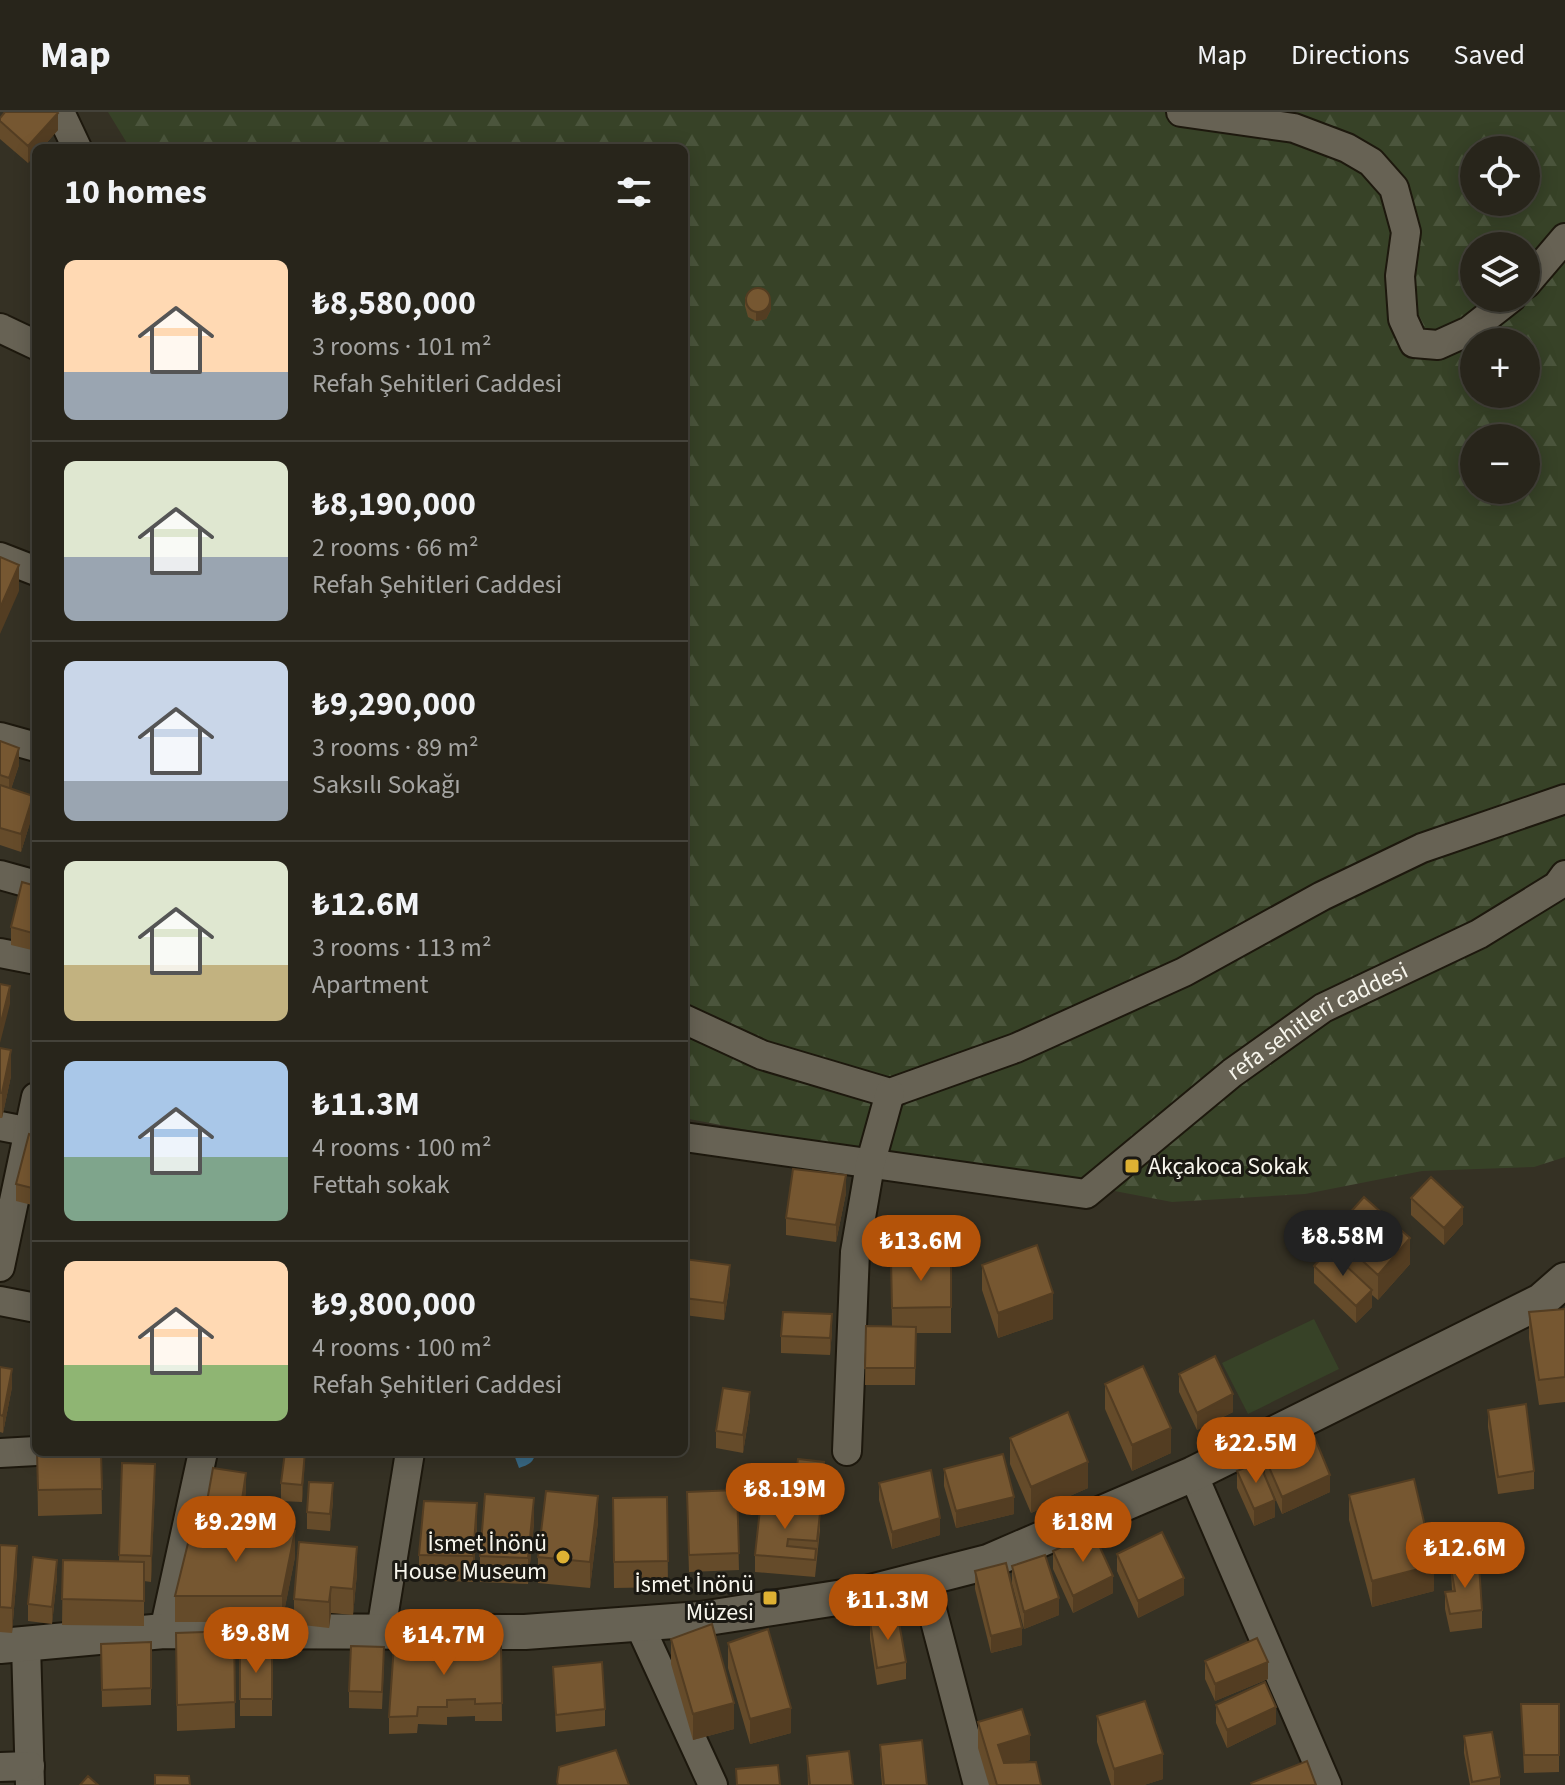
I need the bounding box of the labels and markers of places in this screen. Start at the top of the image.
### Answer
place label: Akçakoca Sokak [1148,1149,1309,1184]
marker: Akçakoca Sokak [1123,1157,1141,1175]
pin: ₺8.58M [1278,1210,1408,1278]
pin: ₺13.6M [856,1215,986,1283]
pin: ₺22.5M [1191,1417,1321,1485]
pin: ₺8.19M [720,1463,850,1531]
pin: ₺9.29M [171,1496,301,1564]
pin: ₺18M [1036,1496,1130,1564]
pin: ₺12.6M [1400,1522,1530,1590]
place label: İsmet İnönü House Museum [393,1526,547,1589]
marker: İsmet İnönü House Museum [554,1548,572,1566]
place label: İsmet İnönü Müzesi [635,1567,754,1630]
pin: ₺11.3M [823,1574,953,1642]
marker: İsmet İnönü Müzesi [761,1589,779,1607]
pin: ₺9.8M [200,1607,312,1675]
pin: ₺14.7M [379,1609,509,1677]

